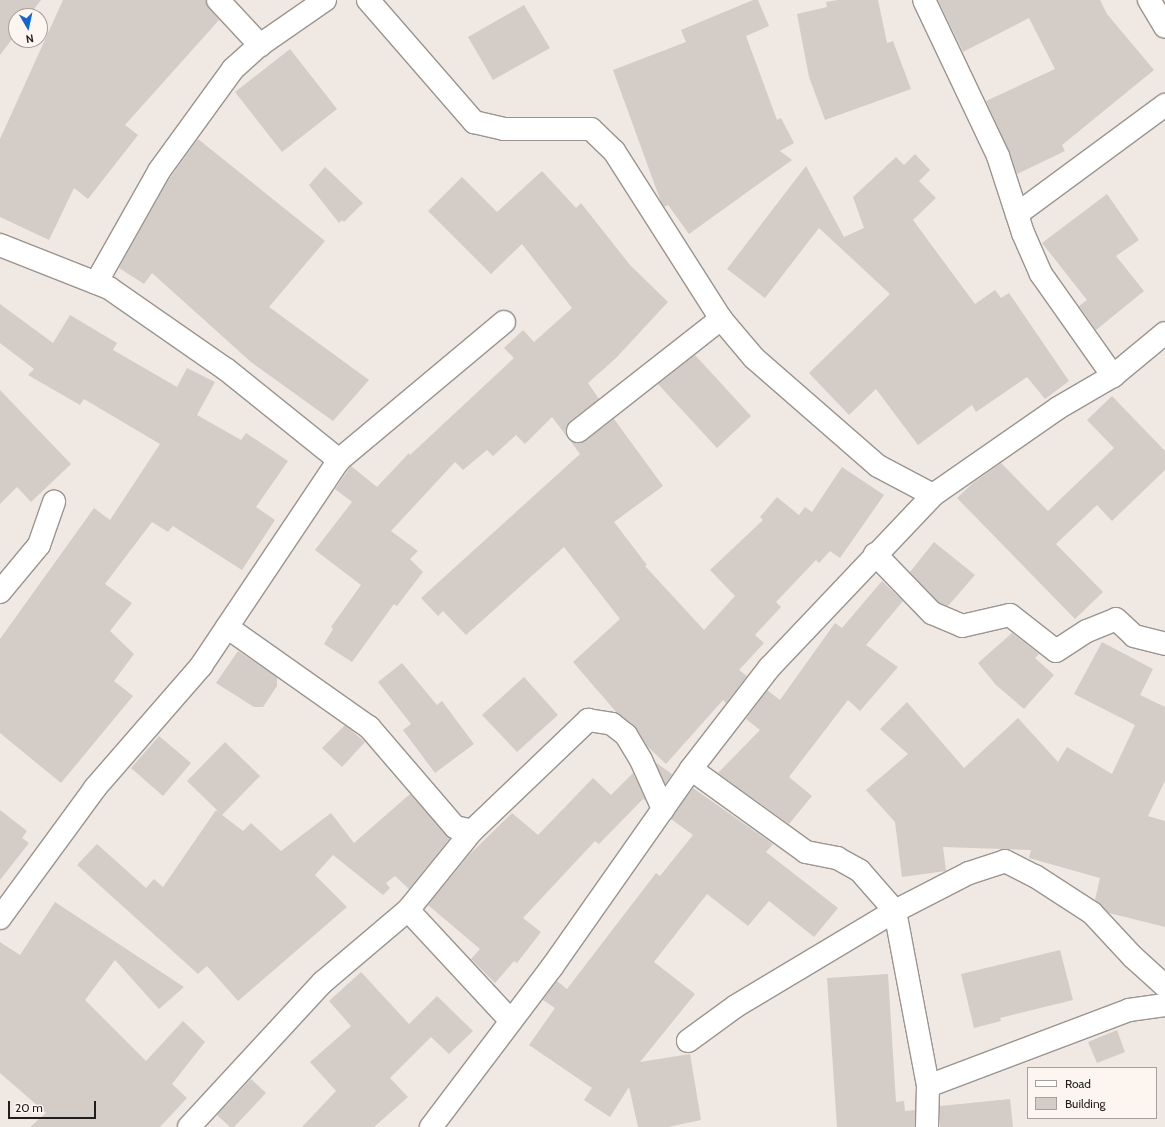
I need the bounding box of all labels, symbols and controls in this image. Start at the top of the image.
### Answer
north arrow [8,8,48,48]
text: N [25,31,35,46]
legend [1027,1067,1157,1119]
text: Road [1065,1076,1091,1091]
scale bar [10,1093,98,1119]
text: Building [1065,1096,1106,1111]
text: 20 m [15,1100,43,1115]

